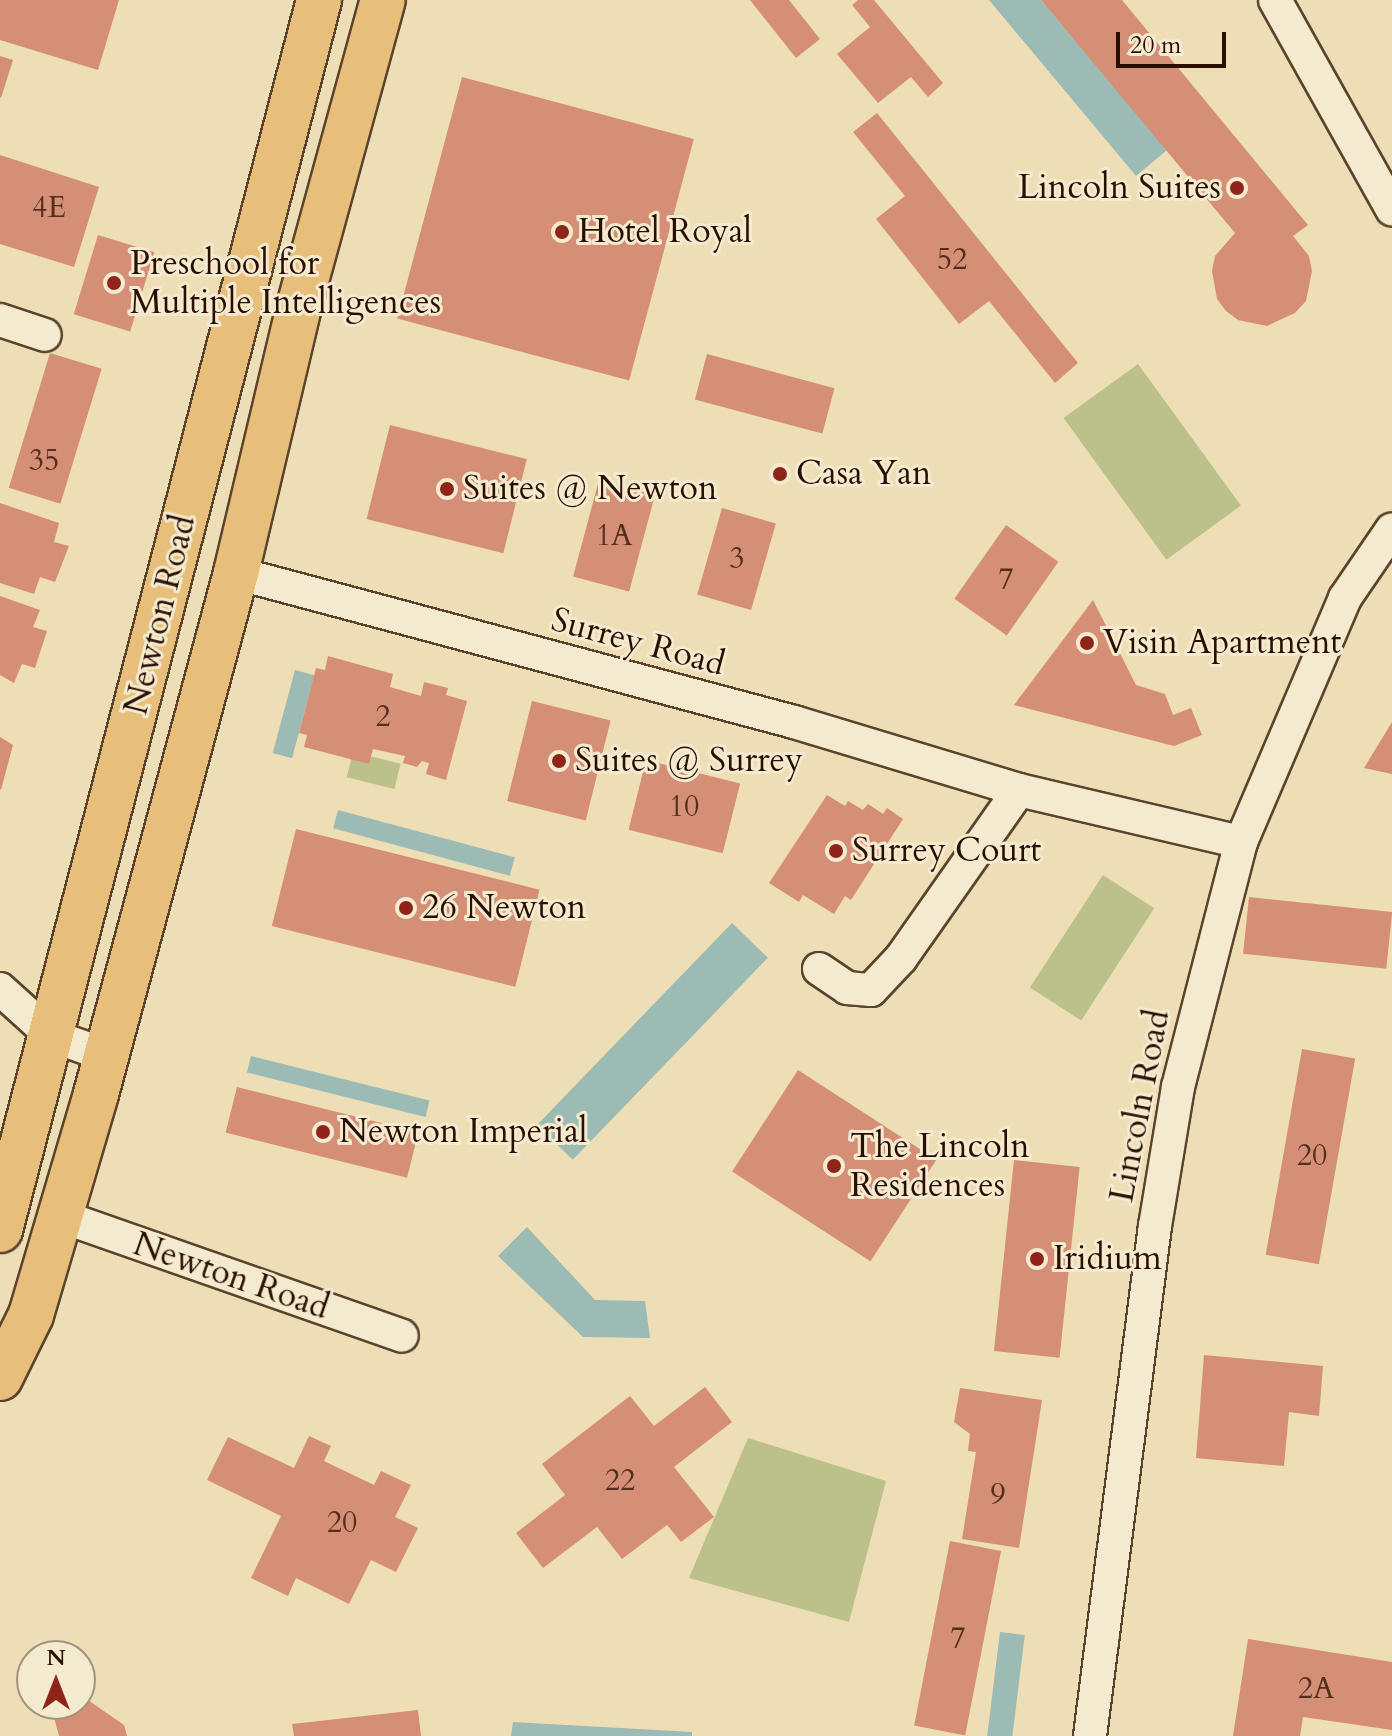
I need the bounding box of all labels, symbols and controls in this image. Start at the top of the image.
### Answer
scale bar [1120,16,1230,66]
text: 20 m [1130,29,1181,62]
place label: Lincoln Suites [1018,168,1221,208]
marker: Lincoln Suites [1228,179,1246,197]
house number: 4E [32,190,66,226]
place label: Hotel Royal [578,212,752,252]
marker: Hotel Royal [553,223,571,241]
house number: 52 [937,242,967,278]
place label: Preschool for Multiple Intelligences [130,243,441,322]
marker: Preschool for Multiple Intelligences [105,274,123,292]
house number: 35 [29,443,59,479]
place label: Casa Yan [796,454,931,494]
marker: Casa Yan [771,465,789,483]
place label: Suites @ Newton [463,469,717,509]
marker: Suites @ Newton [438,480,456,498]
street label: Newton Road [116,511,204,719]
house number: 1A [596,518,632,554]
house number: 3 [729,541,745,577]
house number: 7 [998,562,1014,598]
street label: Surrey Road [547,599,729,685]
place label: Visin Apartment [1103,623,1341,663]
marker: Visin Apartment [1078,634,1096,652]
house number: 2 [375,699,391,735]
place label: Suites @ Surrey [575,741,803,781]
marker: Suites @ Surrey [550,752,568,770]
house number: 10 [669,789,699,825]
place label: Surrey Court [852,831,1041,871]
marker: Surrey Court [827,842,845,860]
place label: 26 Newton [422,888,586,928]
marker: 26 Newton [397,899,415,917]
street label: Lincoln Road [1101,1006,1179,1206]
place label: Newton Imperial [339,1112,587,1152]
marker: Newton Imperial [314,1123,332,1141]
place label: The Lincoln Residences [850,1126,1029,1206]
house number: 20 [1297,1138,1327,1174]
marker: The Lincoln Residences [825,1157,843,1175]
street label: Newton Road [128,1224,334,1328]
place label: Iridium [1053,1239,1162,1279]
marker: Iridium [1028,1250,1046,1268]
house number: 22 [605,1463,635,1499]
house number: 9 [990,1477,1006,1513]
house number: 20 [327,1505,357,1541]
house number: 7 [950,1621,966,1657]
north arrow [16,1640,96,1720]
text: N [46,1643,66,1673]
house number: 2A [1298,1671,1334,1707]

